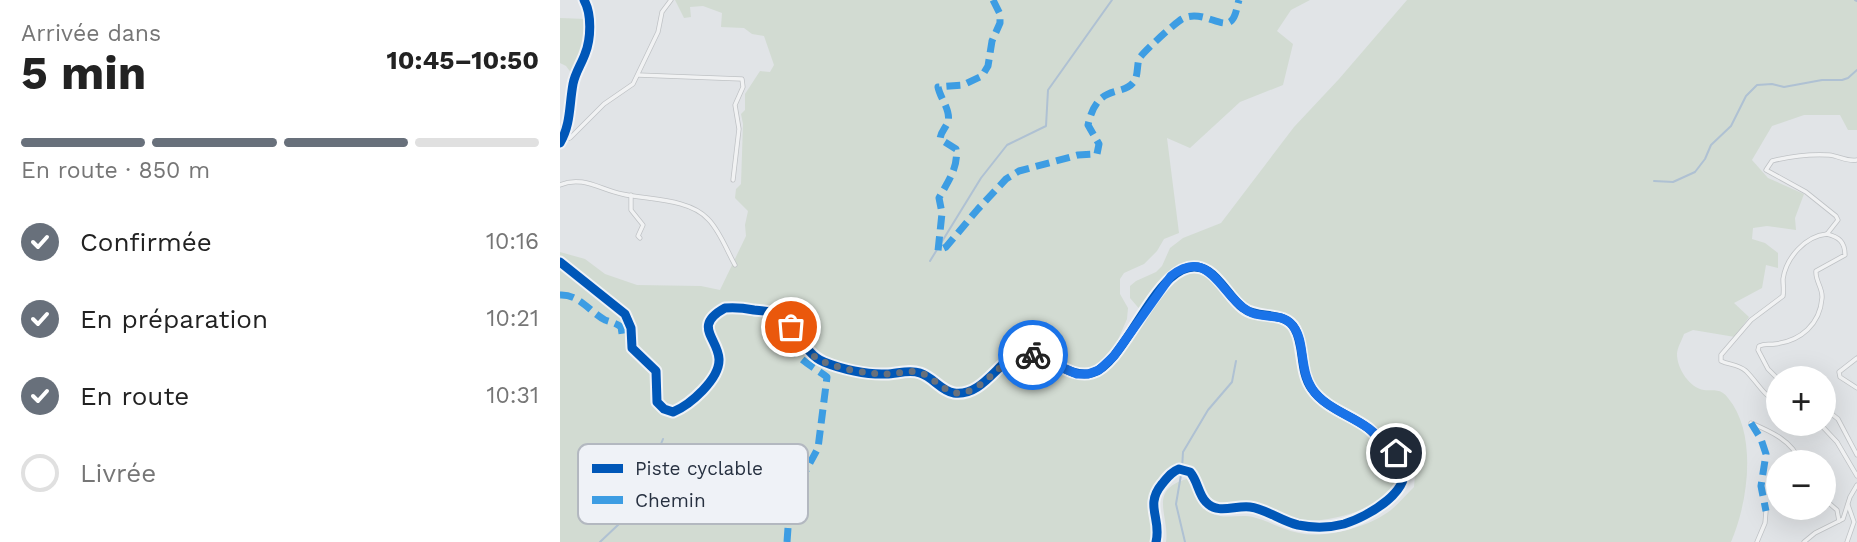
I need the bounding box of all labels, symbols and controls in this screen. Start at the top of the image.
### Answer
text: Arrivée dans [21,20,161,47]
text: 10:45–10:50 [387,45,539,75]
text: 5 min [21,46,146,100]
text: En route · 850 m [21,157,210,184]
icon: check [21,223,59,261]
text: Confirmée [80,227,212,257]
text: 10:16 [486,228,539,255]
pin [761,297,821,357]
icon: check [21,300,59,338]
text: En préparation [80,304,268,334]
text: 10:21 [487,305,539,332]
icon: bag [772,308,810,346]
courier [998,320,1068,390]
icon: bike [1014,336,1052,374]
map controls [1766,366,1836,520]
button: + [1766,366,1836,436]
icon: check [21,377,59,415]
text: En route [80,381,189,411]
text: 10:31 [487,382,539,409]
pin [1366,423,1426,483]
icon: home [1377,434,1415,472]
legend [578,444,808,524]
button: − [1766,450,1836,520]
text: Piste cyclable [635,457,763,480]
text: Livrée [80,458,156,488]
text: Chemin [635,489,706,512]

